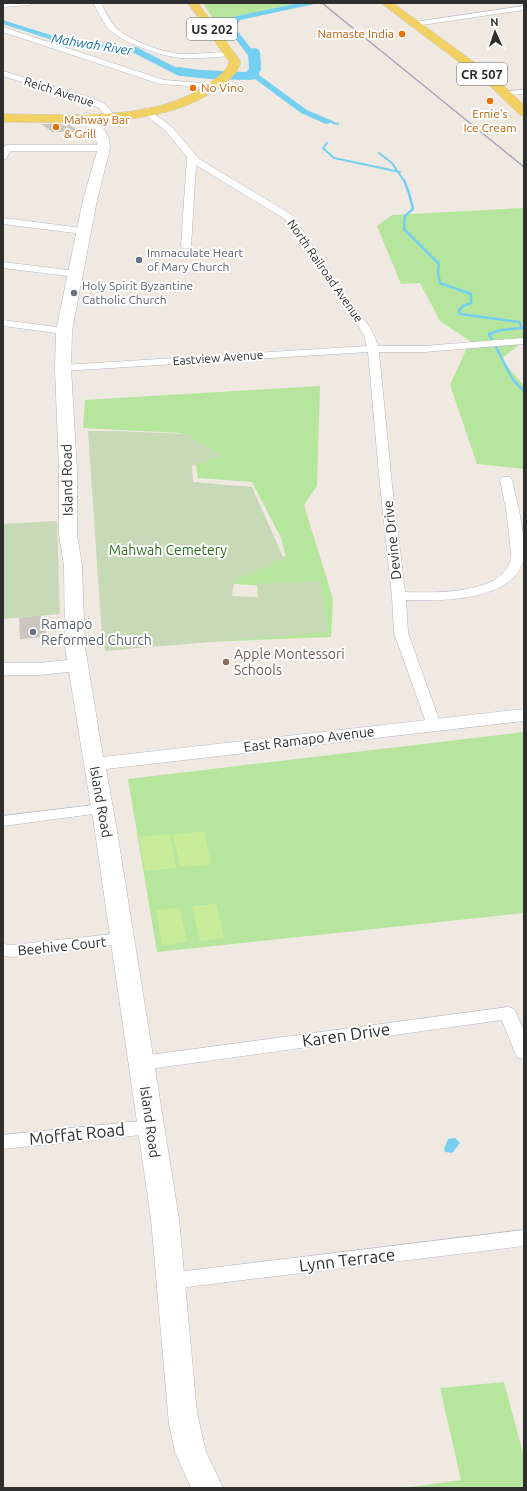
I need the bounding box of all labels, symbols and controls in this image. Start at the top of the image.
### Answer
north arrow [475,12,515,52]
text: N [490,16,499,28]
road number: US 202 [187,18,237,40]
place label: Namaste India [317,27,394,40]
marker: Namaste India [397,29,407,39]
water label: Mahwah River [51,31,134,57]
road number: CR 507 [457,63,507,85]
street label: Reich Avenue [23,74,96,109]
place label: No Vino [201,81,244,94]
marker: No Vino [188,83,198,93]
marker: Ernie's Ice Cream [485,96,495,106]
place label: Ernie's Ice Cream [463,107,517,134]
place label: Mahway Bar & Grill [64,113,130,140]
marker: Mahway Bar & Grill [51,122,61,132]
street label: North Railroad Avenue [285,217,366,324]
place label: Immaculate Heart of Mary Church [147,246,243,273]
marker: Immaculate Heart of Mary Church [134,255,144,265]
place label: Holy Spirit Byzantine Catholic Church [82,279,193,306]
marker: Holy Spirit Byzantine Catholic Church [69,288,79,298]
street label: Eastview Avenue [172,348,264,367]
street label: Island Road [58,444,76,516]
street label: Devine Drive [380,499,404,581]
park label: Mahwah Cemetery [109,542,227,558]
place label: Ramapo Reformed Church [41,616,152,648]
marker: Ramapo Reformed Church [28,627,38,637]
place label: Apple Montessori Schools [234,646,345,678]
marker: Apple Montessori Schools [221,657,231,667]
street label: East Ramapo Avenue [243,723,375,755]
street label: Island Road [87,765,115,839]
street label: Beehive Court [17,933,108,959]
street label: Karen Drive [301,1019,391,1050]
street label: Island Road [137,1085,163,1159]
street label: Moffat Road [28,1119,126,1148]
street label: Lynn Terrace [298,1244,396,1275]

